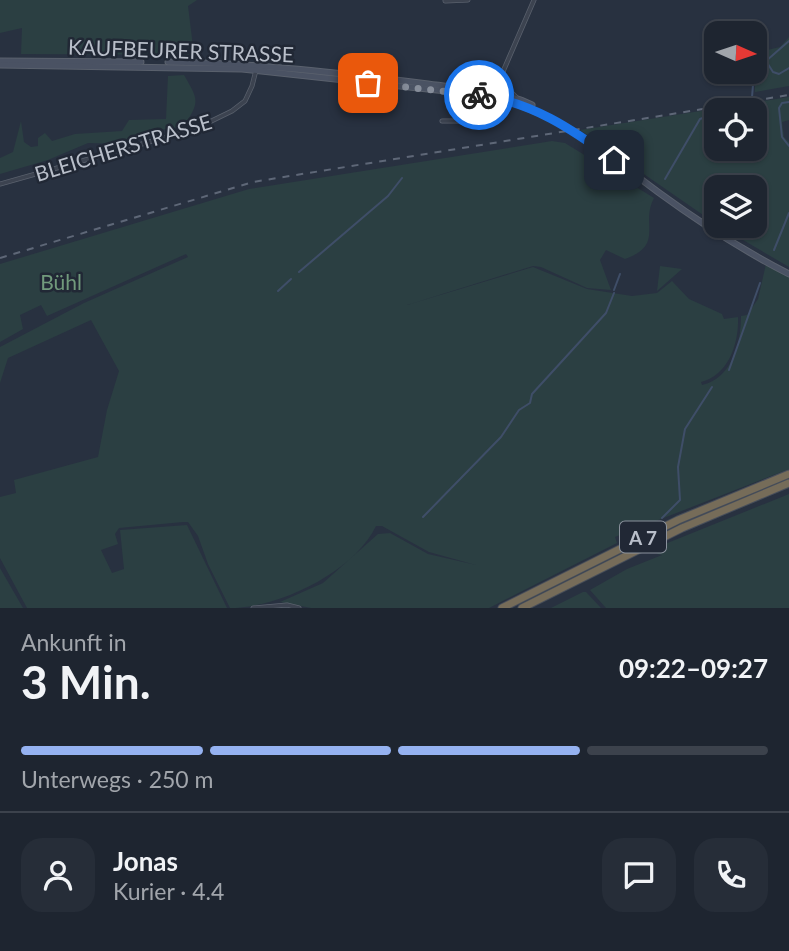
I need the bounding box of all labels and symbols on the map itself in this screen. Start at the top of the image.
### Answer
north arrow [704,21,766,84]
street label: KAUFBEURER STRASSE [68,34,294,66]
pin [338,53,398,113]
courier [444,60,514,130]
street label: BLEICHERSTRASSE [31,108,215,186]
pin [584,130,644,190]
park label: Bühl [40,269,82,294]
road number: A 7 [620,522,666,552]

